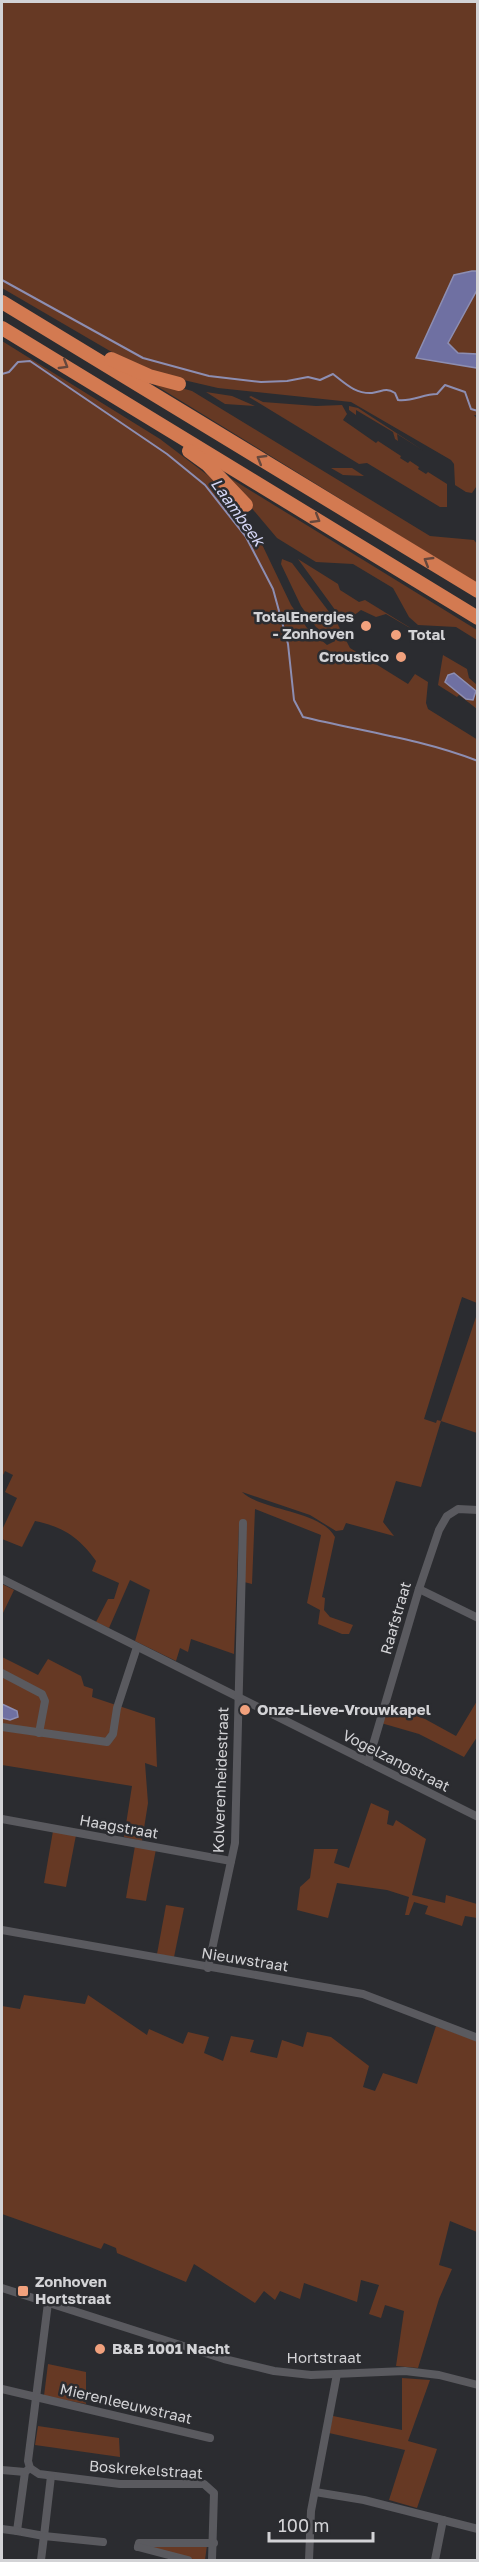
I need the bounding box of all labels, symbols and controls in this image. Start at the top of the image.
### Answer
one-way arrow [58,358,68,370]
one-way arrow [257,455,267,467]
water label: Laambeek [207,474,270,551]
one-way arrow [310,512,320,524]
one-way arrow [424,556,434,568]
place label: TotalEnergies - Zonhoven [253,607,354,642]
marker: TotalEnergies - Zonhoven [359,619,373,633]
place label: Total [408,625,445,643]
marker: Total [389,628,403,642]
place label: Croustico [319,647,389,665]
marker: Croustico [394,650,408,664]
street label: Raafstraat [376,1579,414,1656]
place label: Onze-Lieve-Vrouwkapel [257,1700,431,1718]
marker: Onze-Lieve-Vrouwkapel [238,1703,252,1717]
street label: Kolverenheidestraat [208,1707,232,1853]
street label: Vogelzangstraat [340,1725,453,1795]
street label: Haagstraat [78,1810,160,1842]
street label: Nieuwstraat [200,1943,290,1975]
place label: Zonhoven Hortstraat [35,2272,111,2307]
marker: Zonhoven Hortstraat [16,2284,30,2298]
place label: B&B 1001 Nacht [112,2339,230,2357]
marker: B&B 1001 Nacht [93,2342,107,2356]
street label: Hortstraat [286,2348,362,2366]
street label: Mierenleeuwstraat [58,2379,194,2427]
street label: Boskrekelstraat [89,2456,204,2482]
scale bar [269,2505,372,2543]
text: 100 m [278,2514,329,2536]

